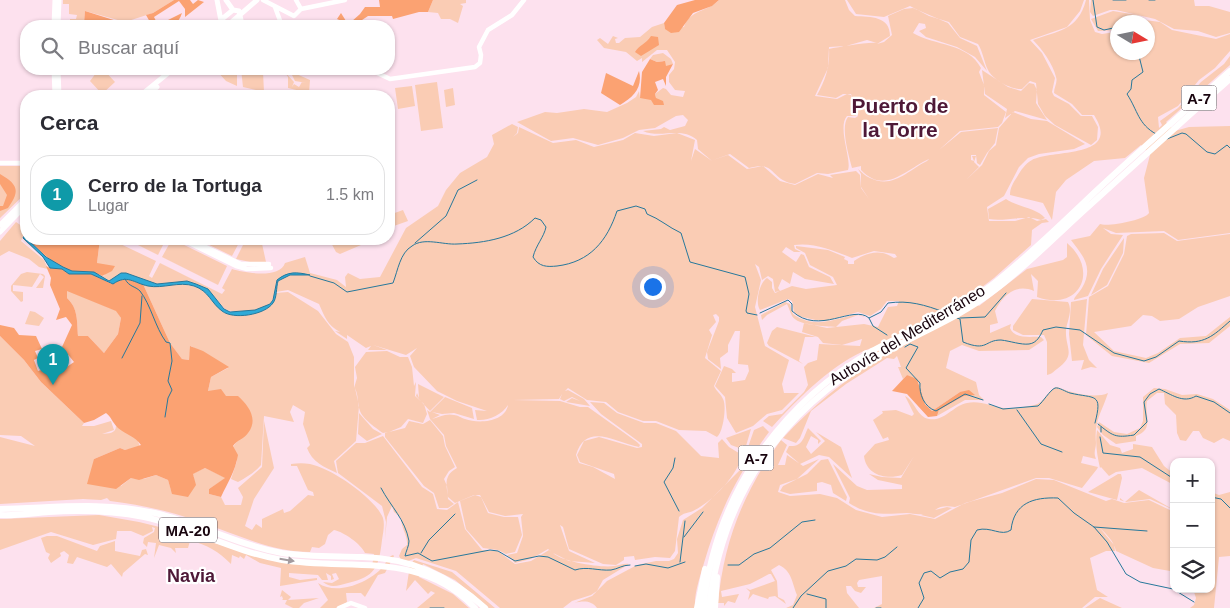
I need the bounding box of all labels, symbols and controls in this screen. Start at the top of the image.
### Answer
north arrow [1110,15,1155,60]
search box [20,20,395,75]
icon: search [38,34,66,62]
text: Buscar aquí [78,37,179,58]
road number: A-7 [1182,86,1216,110]
district label: Puerto de la Torre [852,94,948,141]
text: Cerca [40,111,98,134]
text: Cerro de la Tortuga [88,175,262,196]
text: 1 [53,186,61,203]
text: 1.5 km [326,186,374,203]
text: Lugar [88,197,129,214]
your location [640,274,666,300]
street label: Autovía del Mediterráneo [826,282,988,388]
pin: 1 [37,344,69,385]
road number: A-7 [738,446,774,470]
map controls [1170,458,1215,593]
button: + [1170,458,1215,503]
button: − [1170,503,1215,548]
road number: MA-20 [159,518,217,542]
button: layers [1170,548,1215,593]
one-way arrow [279,557,295,565]
district label: Navia [167,566,216,586]

